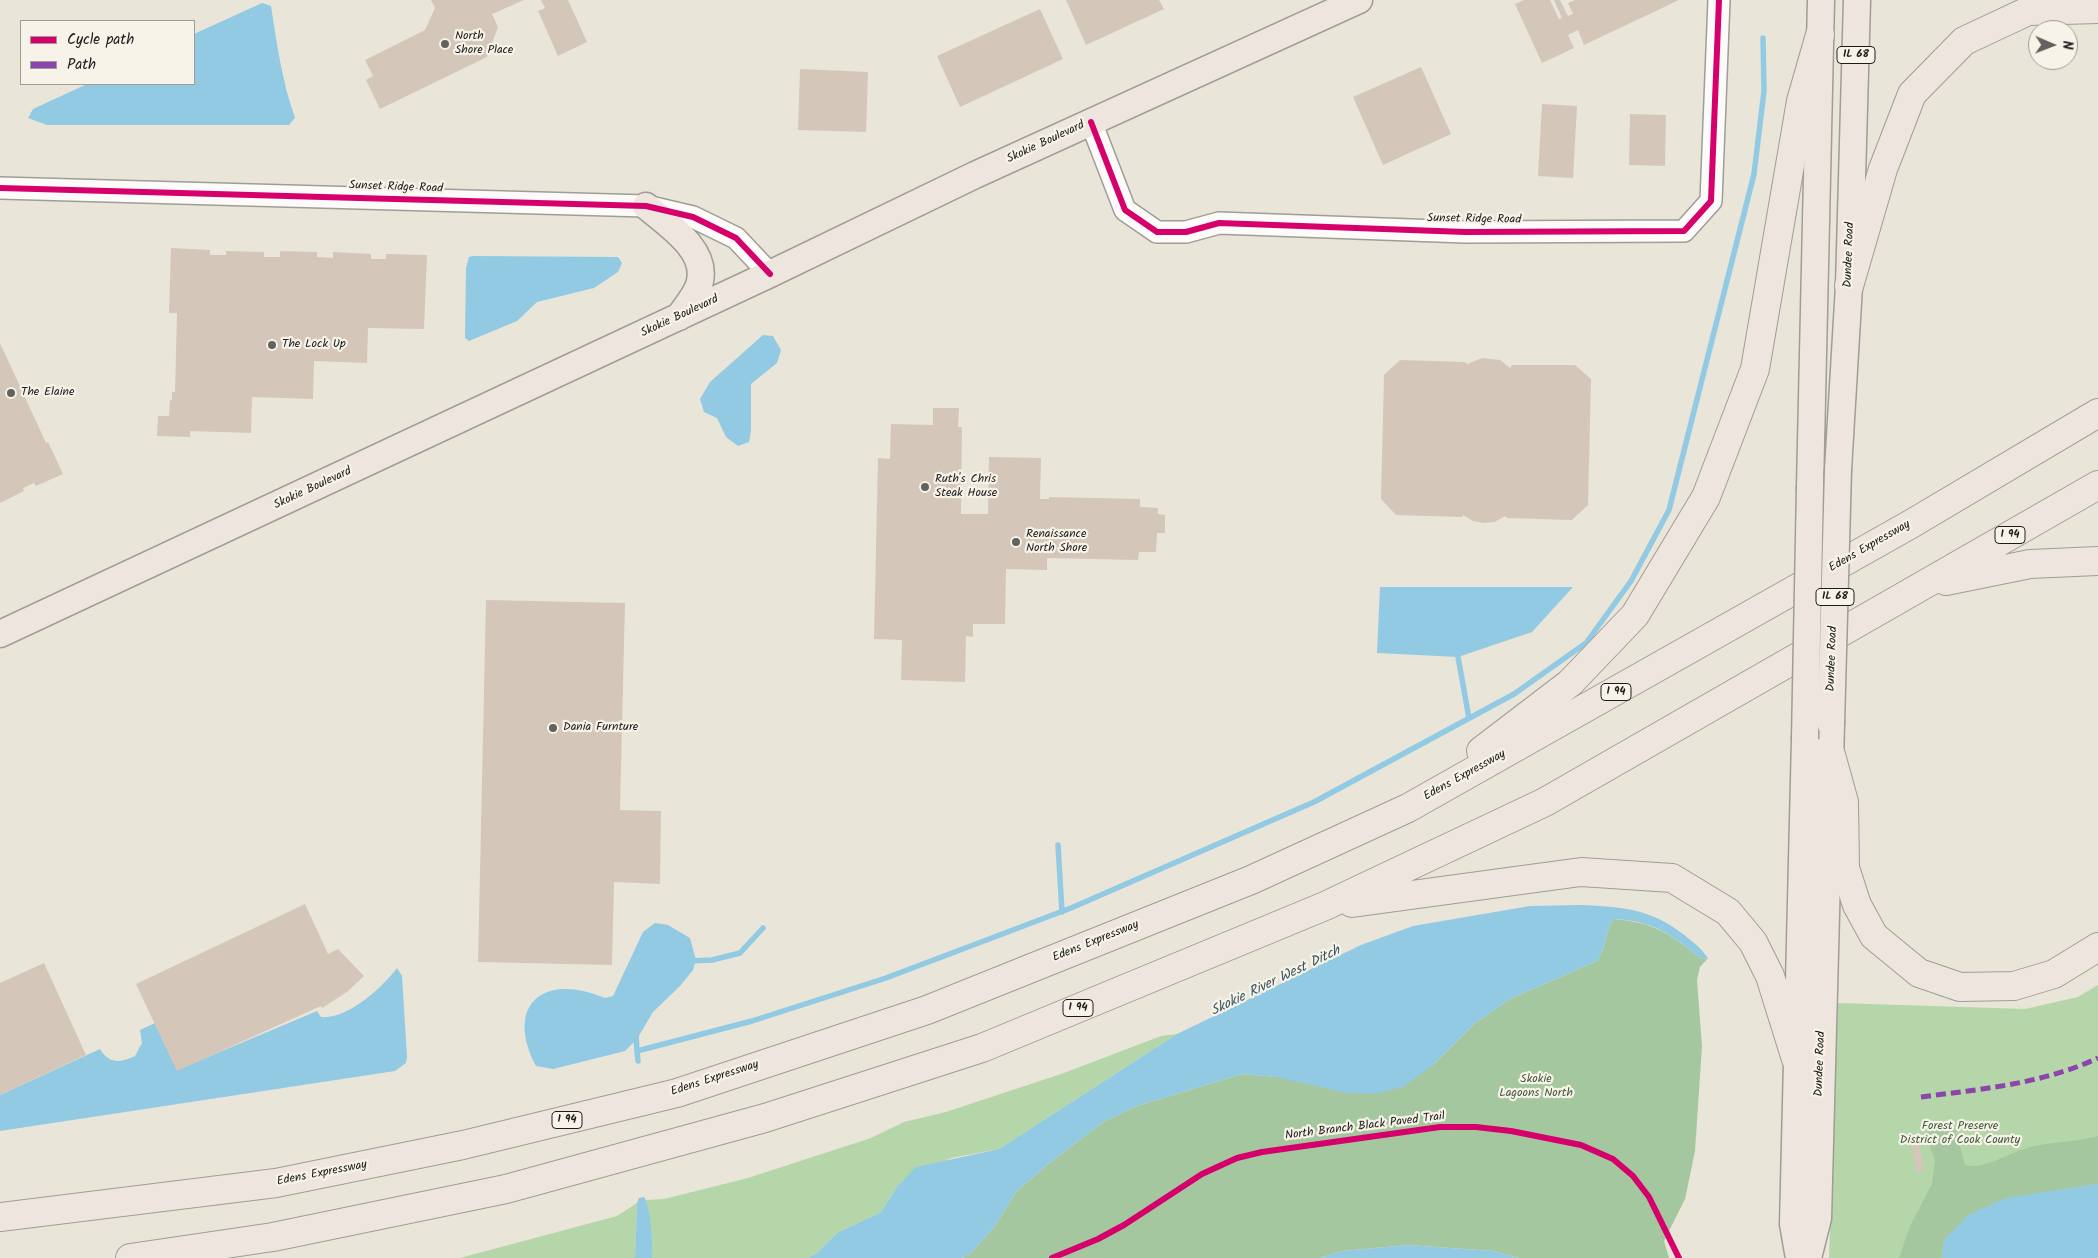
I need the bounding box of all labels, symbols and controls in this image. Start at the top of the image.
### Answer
legend [20,20,195,85]
north arrow [2028,20,2078,70]
text: Cycle path [67,28,134,52]
place label: North Shore Place [455,30,513,58]
marker: North Shore Place [439,38,451,50]
text: N [2056,41,2078,50]
road number: IL 68 [1837,46,1875,64]
text: Path [67,53,96,77]
street label: Skokie Boulevard [1005,119,1087,167]
street label: Sunset Ridge Road [349,179,443,197]
street label: Sunset Ridge Road [1427,212,1521,228]
street label: Dundee Road [1842,222,1858,288]
street label: Skokie Boulevard [639,293,721,341]
place label: The Lock Up [282,338,346,352]
marker: The Lock Up [266,339,278,351]
place label: The Elaine [21,386,74,400]
marker: The Elaine [5,387,17,399]
street label: Skokie Boulevard [272,465,354,513]
place label: Ruth's Chris Steak House [935,473,997,501]
marker: Ruth's Chris Steak House [919,481,931,493]
street label: Edens Expressway [1827,518,1913,576]
road number: I 94 [1995,526,2025,544]
place label: Renaissance North Shore [1026,528,1087,556]
marker: Renaissance North Shore [1010,536,1022,548]
road number: IL 68 [1816,588,1854,606]
street label: Dundee Road [1825,626,1841,692]
road number: I 94 [1601,684,1631,700]
place label: Dania Furnture [563,721,638,735]
marker: Dania Furnture [547,722,559,734]
street label: Edens Expressway [1421,748,1509,804]
street label: Edens Expressway [1051,918,1141,966]
water label: Skokie River West Ditch [1209,943,1343,1021]
road number: I 94 [1063,1000,1093,1016]
street label: Dundee Road [1813,1031,1829,1097]
street label: Edens Expressway [669,1058,761,1100]
park label: Skokie Lagoons North [1499,1073,1573,1101]
street label: North Branch Black Paved Trail [1284,1110,1446,1144]
road number: I 94 [552,1112,582,1128]
park label: Forest Preserve District of Cook County [1900,1120,2020,1148]
street label: Edens Expressway [276,1158,368,1190]

